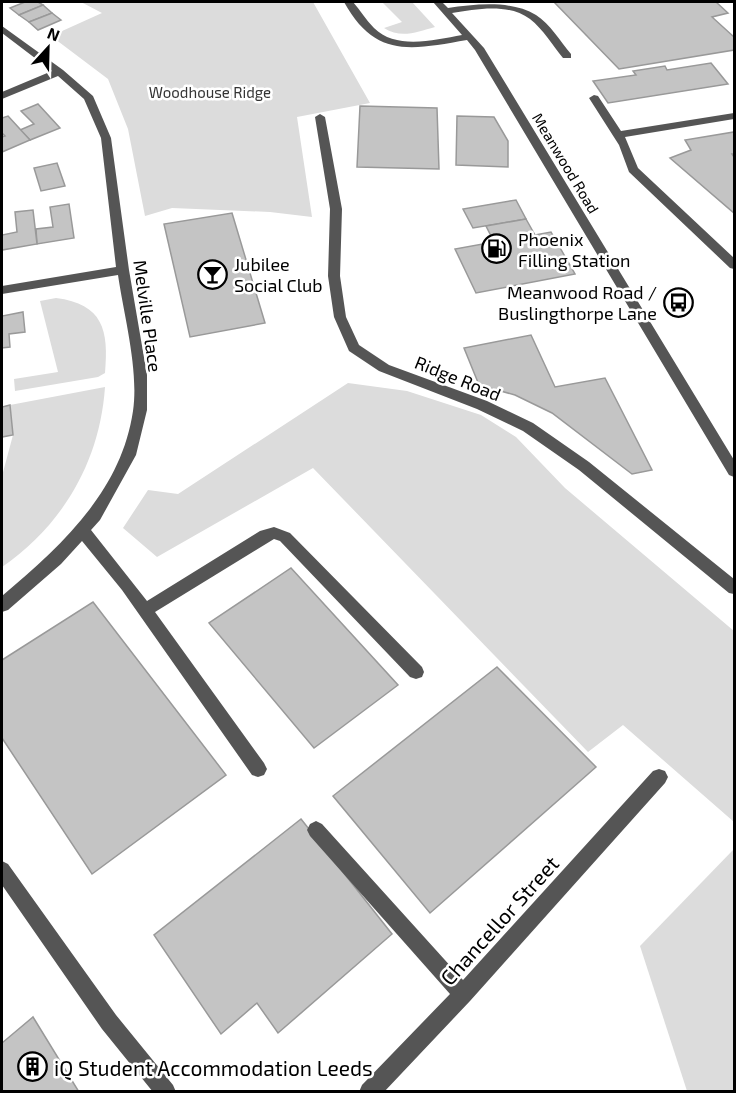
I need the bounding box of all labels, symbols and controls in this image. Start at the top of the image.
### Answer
north arrow [18,18,78,78]
text: N [45,23,63,45]
park label: Woodhouse Ridge [149,83,271,101]
street label: Meanwood Road [529,109,603,217]
place label: Phoenix Filling Station [518,228,631,271]
fuel station icon: Phoenix Filling Station [481,233,513,265]
place label: Jubilee Social Club [234,253,323,296]
bar icon: Jubilee Social Club [197,258,229,290]
street label: Melville Place [129,259,167,373]
place label: Meanwood Road / Buslingthorpe Lane [498,281,657,324]
bus stop icon: Meanwood Road / Buslingthorpe Lane [662,286,694,318]
street label: Ridge Road [412,351,504,405]
street label: Chancellor Street [435,850,563,990]
building icon: iQ Student Accommodation Leeds [17,1051,49,1083]
place label: iQ Student Accommodation Leeds [54,1055,373,1081]

